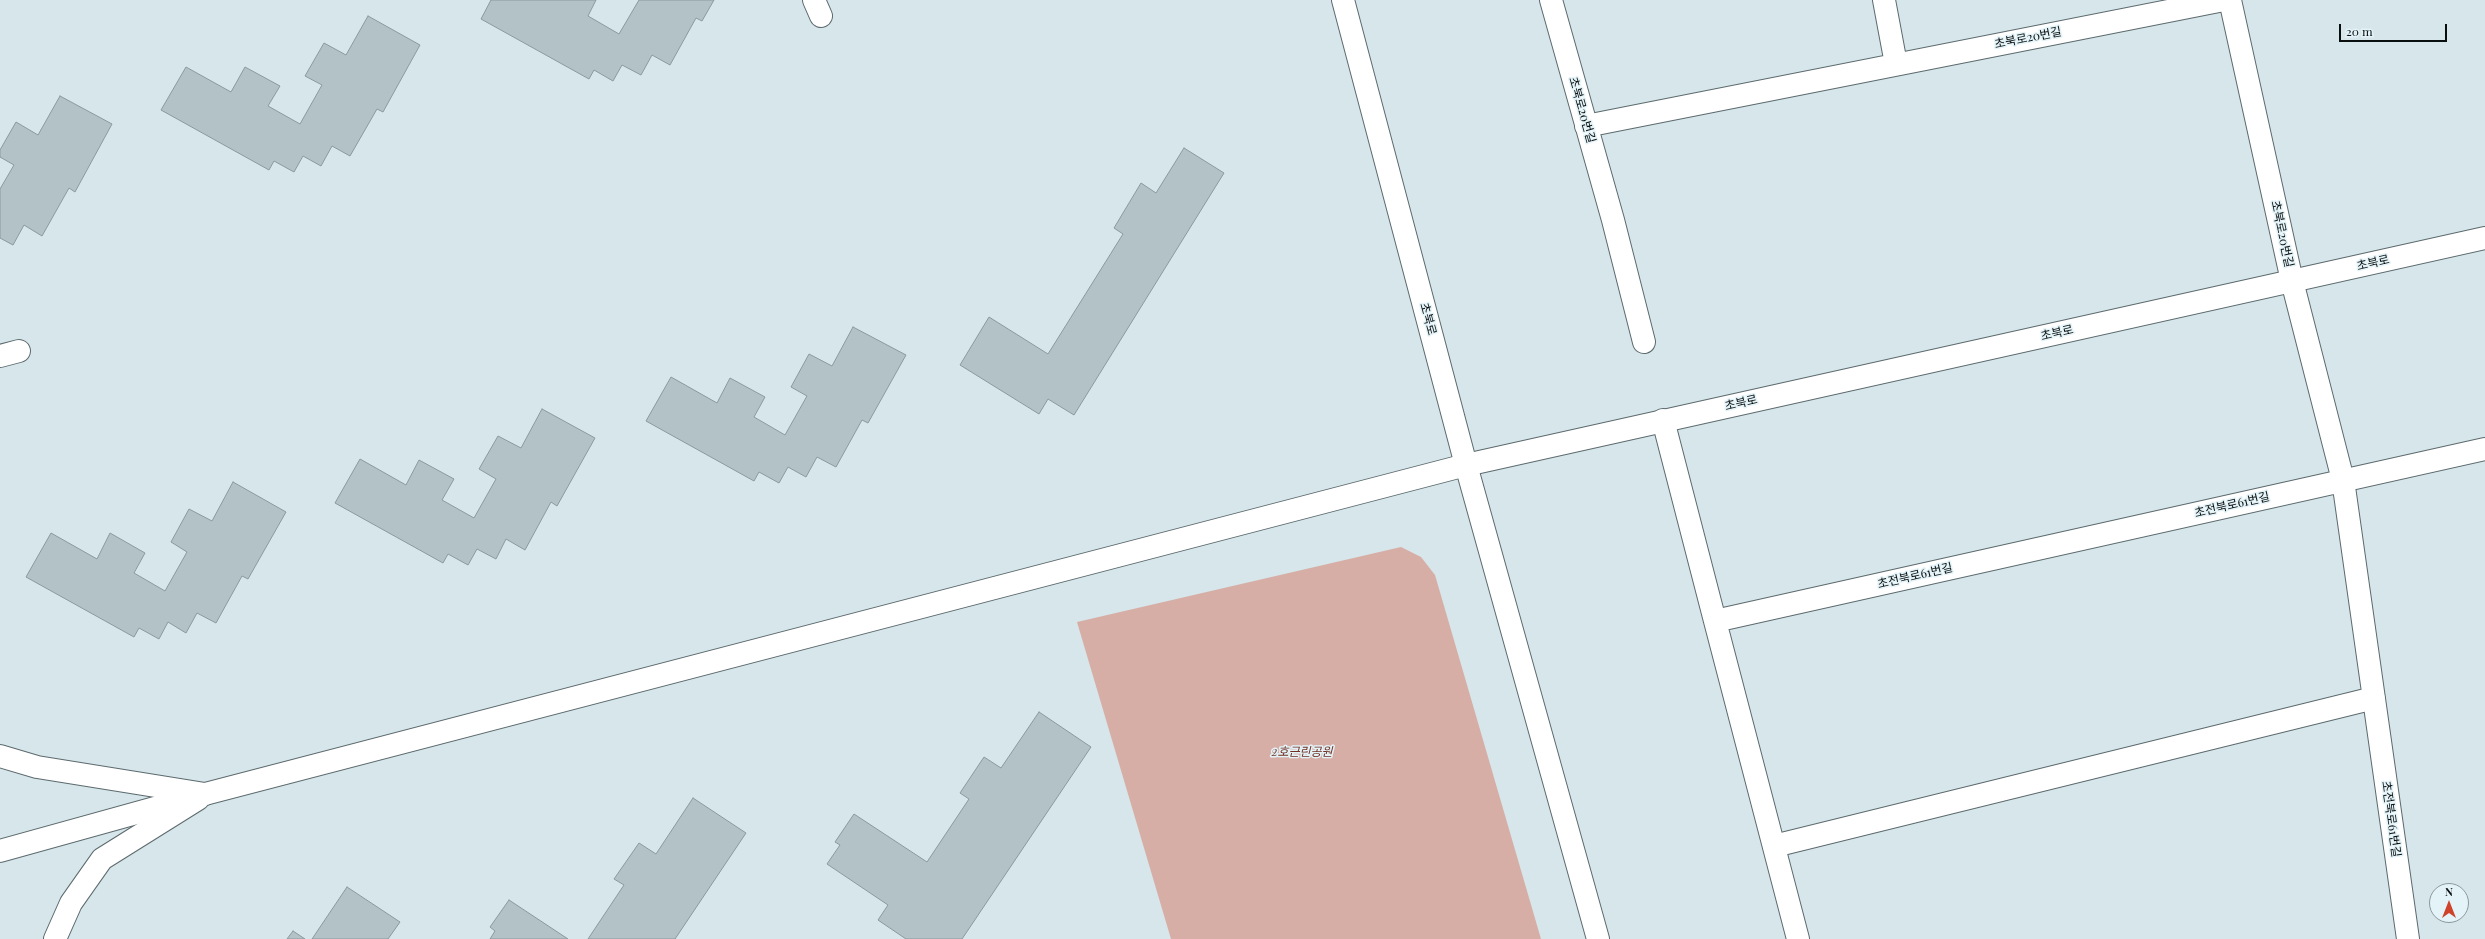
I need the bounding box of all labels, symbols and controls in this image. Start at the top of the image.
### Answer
scale bar [2341,16,2449,42]
text: 20 m [2346,23,2373,39]
street label: 초북로20번길 [1993,24,2063,52]
street label: 초북로20번길 [1566,75,1598,145]
street label: 초북로20번길 [2268,199,2296,269]
street label: 초북로 [2355,252,2391,274]
street label: 초북로 [1417,301,1439,337]
street label: 초북로 [2039,322,2075,344]
street label: 초북로 [1723,392,1759,414]
street label: 초전북로61번길 [2193,489,2271,521]
street label: 초전북로61번길 [1876,560,1954,592]
park label: 2호근린공원 [1271,745,1333,759]
street label: 초전북로61번길 [2379,780,2403,858]
north arrow [2429,883,2469,923]
text: N [2445,884,2453,899]

